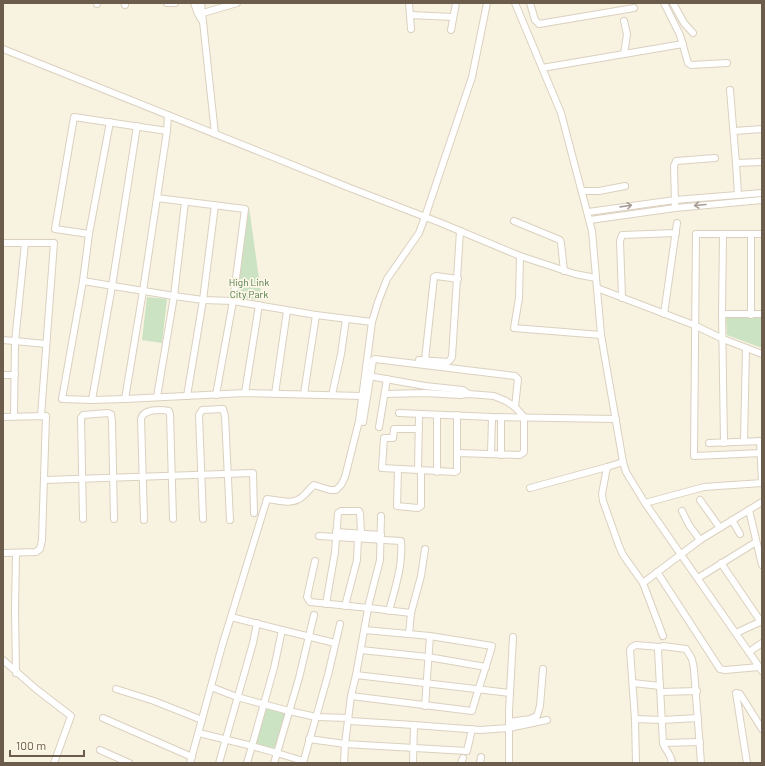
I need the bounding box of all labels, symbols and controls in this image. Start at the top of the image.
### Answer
one-way arrow [694,202,707,209]
one-way arrow [619,203,632,210]
park label: High Link City Park [229,276,269,300]
scale bar [10,732,84,758]
text: 100 m [16,738,46,752]

